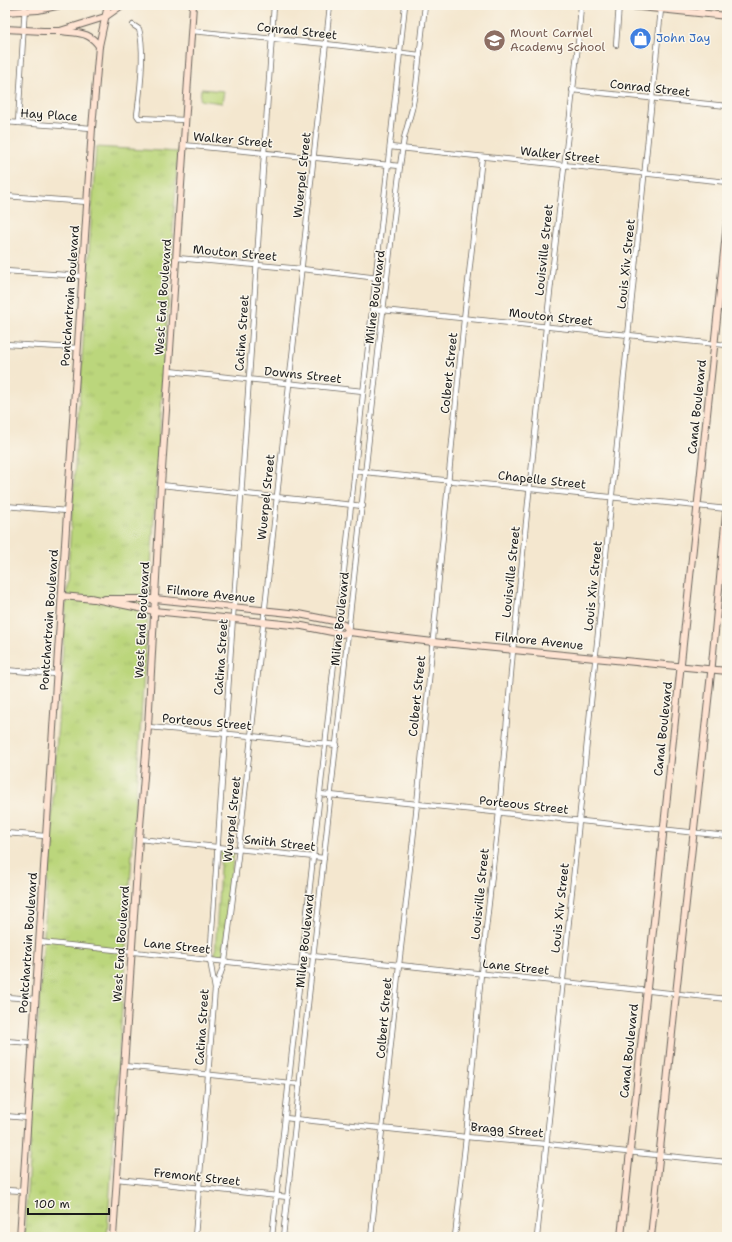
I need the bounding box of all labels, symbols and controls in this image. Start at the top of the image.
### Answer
street label: Conrad Street [256,19,338,43]
place label: Mount Carmel Academy School [510,25,605,55]
shop icon: John Jay [628,25,654,51]
school or university icon: Mount Carmel Academy School [481,27,507,53]
place label: John Jay [656,30,710,46]
street label: Conrad Street [609,76,691,100]
street label: Hay Place [20,105,78,125]
street label: Walker Street [192,129,274,151]
street label: Wuerpel Street [290,131,314,219]
street label: Walker Street [519,143,601,167]
street label: Louisville Street [531,203,557,297]
street label: Louis Xiv Street [613,218,639,310]
street label: Pontchartrain Boulevard [57,225,83,367]
street label: West End Boulevard [151,238,175,356]
street label: Mouton Street [192,241,278,265]
street label: Milne Boulevard [361,249,389,345]
street label: Catina Street [231,294,253,372]
street label: Mouton Street [508,305,594,329]
street label: Colbert Street [437,332,461,414]
street label: Canal Boulevard [684,359,710,455]
street label: Downs Street [263,363,343,387]
street label: Wuerpel Street [254,453,278,541]
street label: Chapelle Street [497,467,587,493]
street label: Louisville Street [498,525,524,619]
street label: Louis Xiv Street [580,540,606,632]
street label: Pontchartrain Boulevard [36,549,62,691]
street label: West End Boulevard [131,561,153,679]
street label: Milne Boulevard [327,571,353,667]
street label: Filmore Avenue [166,581,256,607]
street label: Catina Street [210,618,232,696]
street label: Filmore Avenue [494,628,584,654]
street label: Colbert Street [405,655,429,737]
street label: Canal Boulevard [650,681,676,777]
street label: Porteous Street [162,710,252,734]
street label: Wuerpel Street [220,775,244,863]
street label: Porteous Street [478,792,570,818]
street label: Smith Street [243,831,317,855]
street label: Louisville Street [467,847,493,941]
street label: Louis Xiv Street [547,862,573,954]
street label: Pontchartrain Boulevard [15,872,41,1014]
street label: West End Boulevard [109,885,133,1003]
street label: Milne Boulevard [292,893,318,989]
street label: Lane Street [143,935,211,957]
street label: Lane Street [482,956,550,978]
street label: Colbert Street [372,977,396,1059]
street label: Catina Street [191,988,213,1066]
street label: Canal Boulevard [616,1003,642,1099]
street label: Bragg Street [470,1119,544,1141]
street label: Fremont Street [153,1164,241,1190]
scale bar [28,1190,109,1216]
text: 100 m [34,1196,70,1212]

